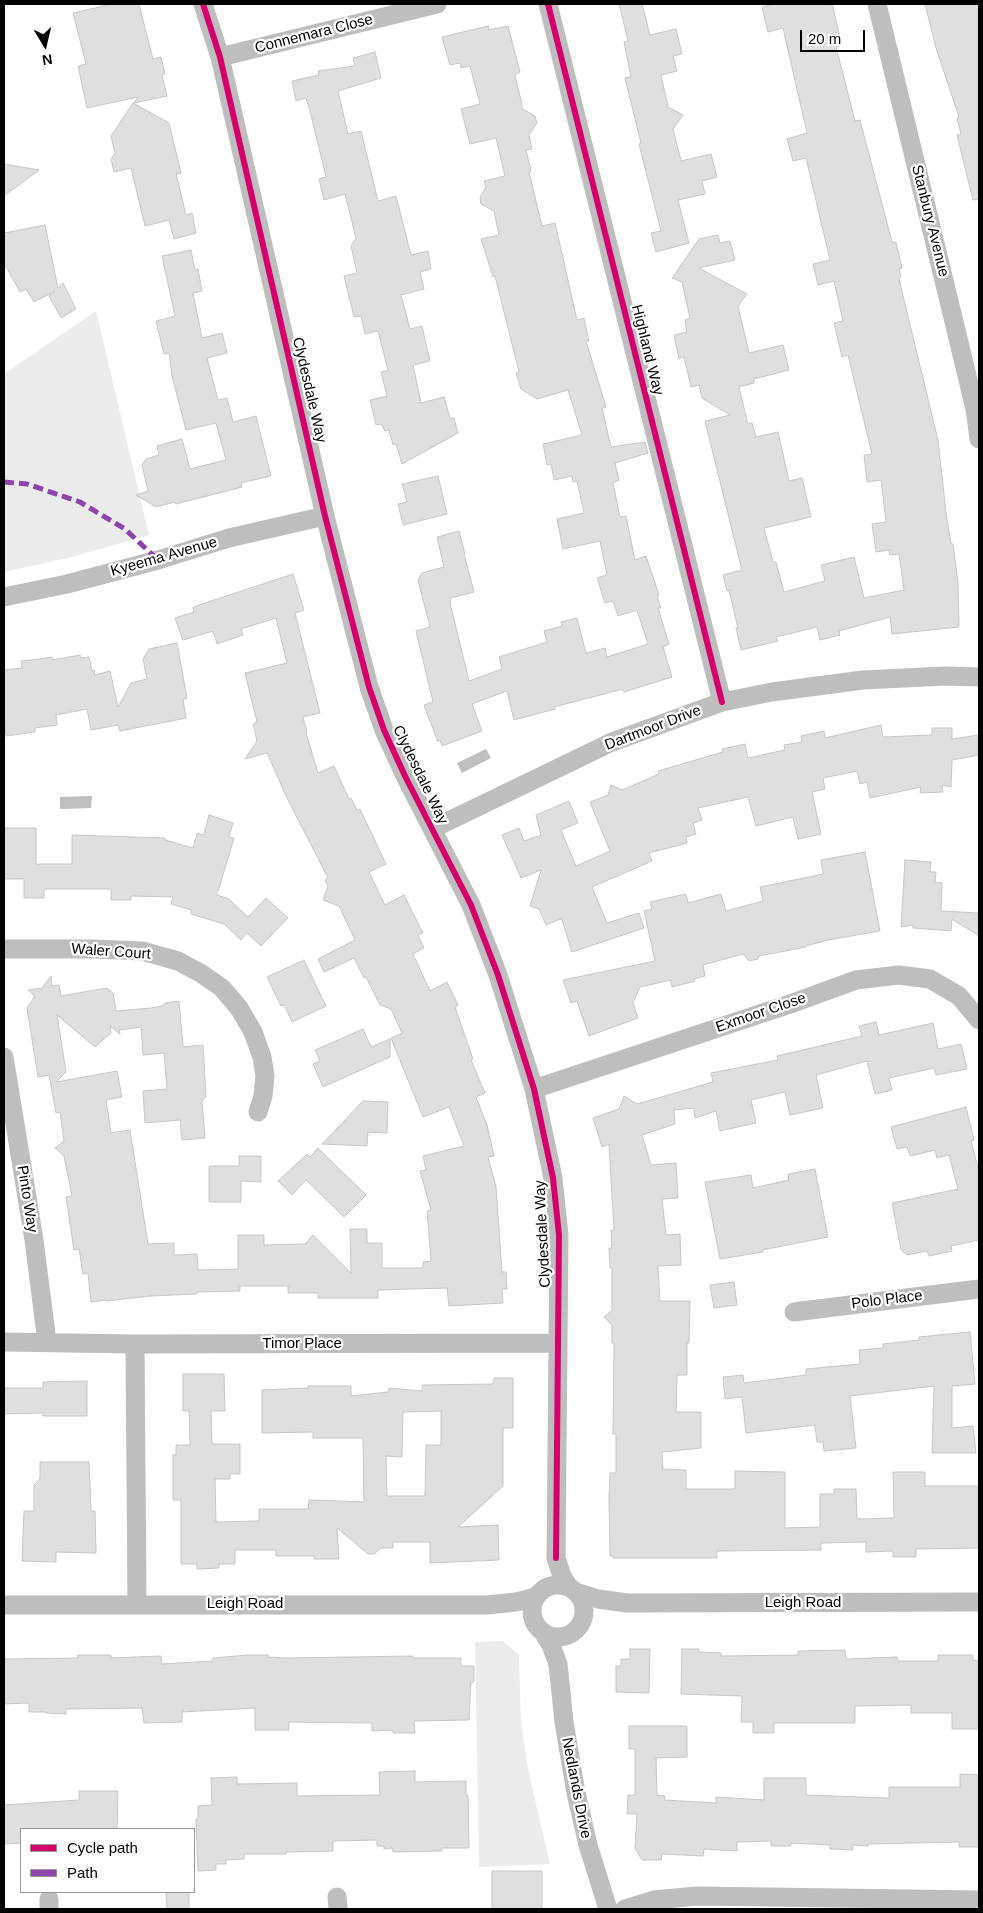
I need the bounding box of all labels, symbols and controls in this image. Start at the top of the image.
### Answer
street label: Connemara Close [253,11,375,57]
north arrow [20,20,70,70]
scale bar [803,20,868,52]
text: 20 m [808,30,841,47]
text: N [41,51,54,69]
street label: Stanbury Avenue [907,163,953,279]
street label: Highland Way [627,303,667,397]
street label: Clydesdale Way [288,335,330,445]
street label: Kyeema Avenue [109,533,219,581]
street label: Dartmoor Drive [602,701,704,755]
street label: Clydesdale Way [388,723,452,827]
street label: Waler Court [71,940,151,964]
street label: Exmoor Close [714,989,808,1037]
street label: Pinto Way [13,1164,41,1234]
street label: Clydesdale Way [531,1180,555,1288]
street label: Polo Place [850,1287,924,1313]
street label: Timor Place [262,1335,342,1353]
street label: Leigh Road [765,1594,841,1612]
street label: Leigh Road [207,1595,283,1613]
street label: Nedlands Drive [557,1736,595,1840]
legend [20,1828,195,1893]
text: Cycle path [67,1839,138,1856]
text: Path [67,1864,98,1881]

